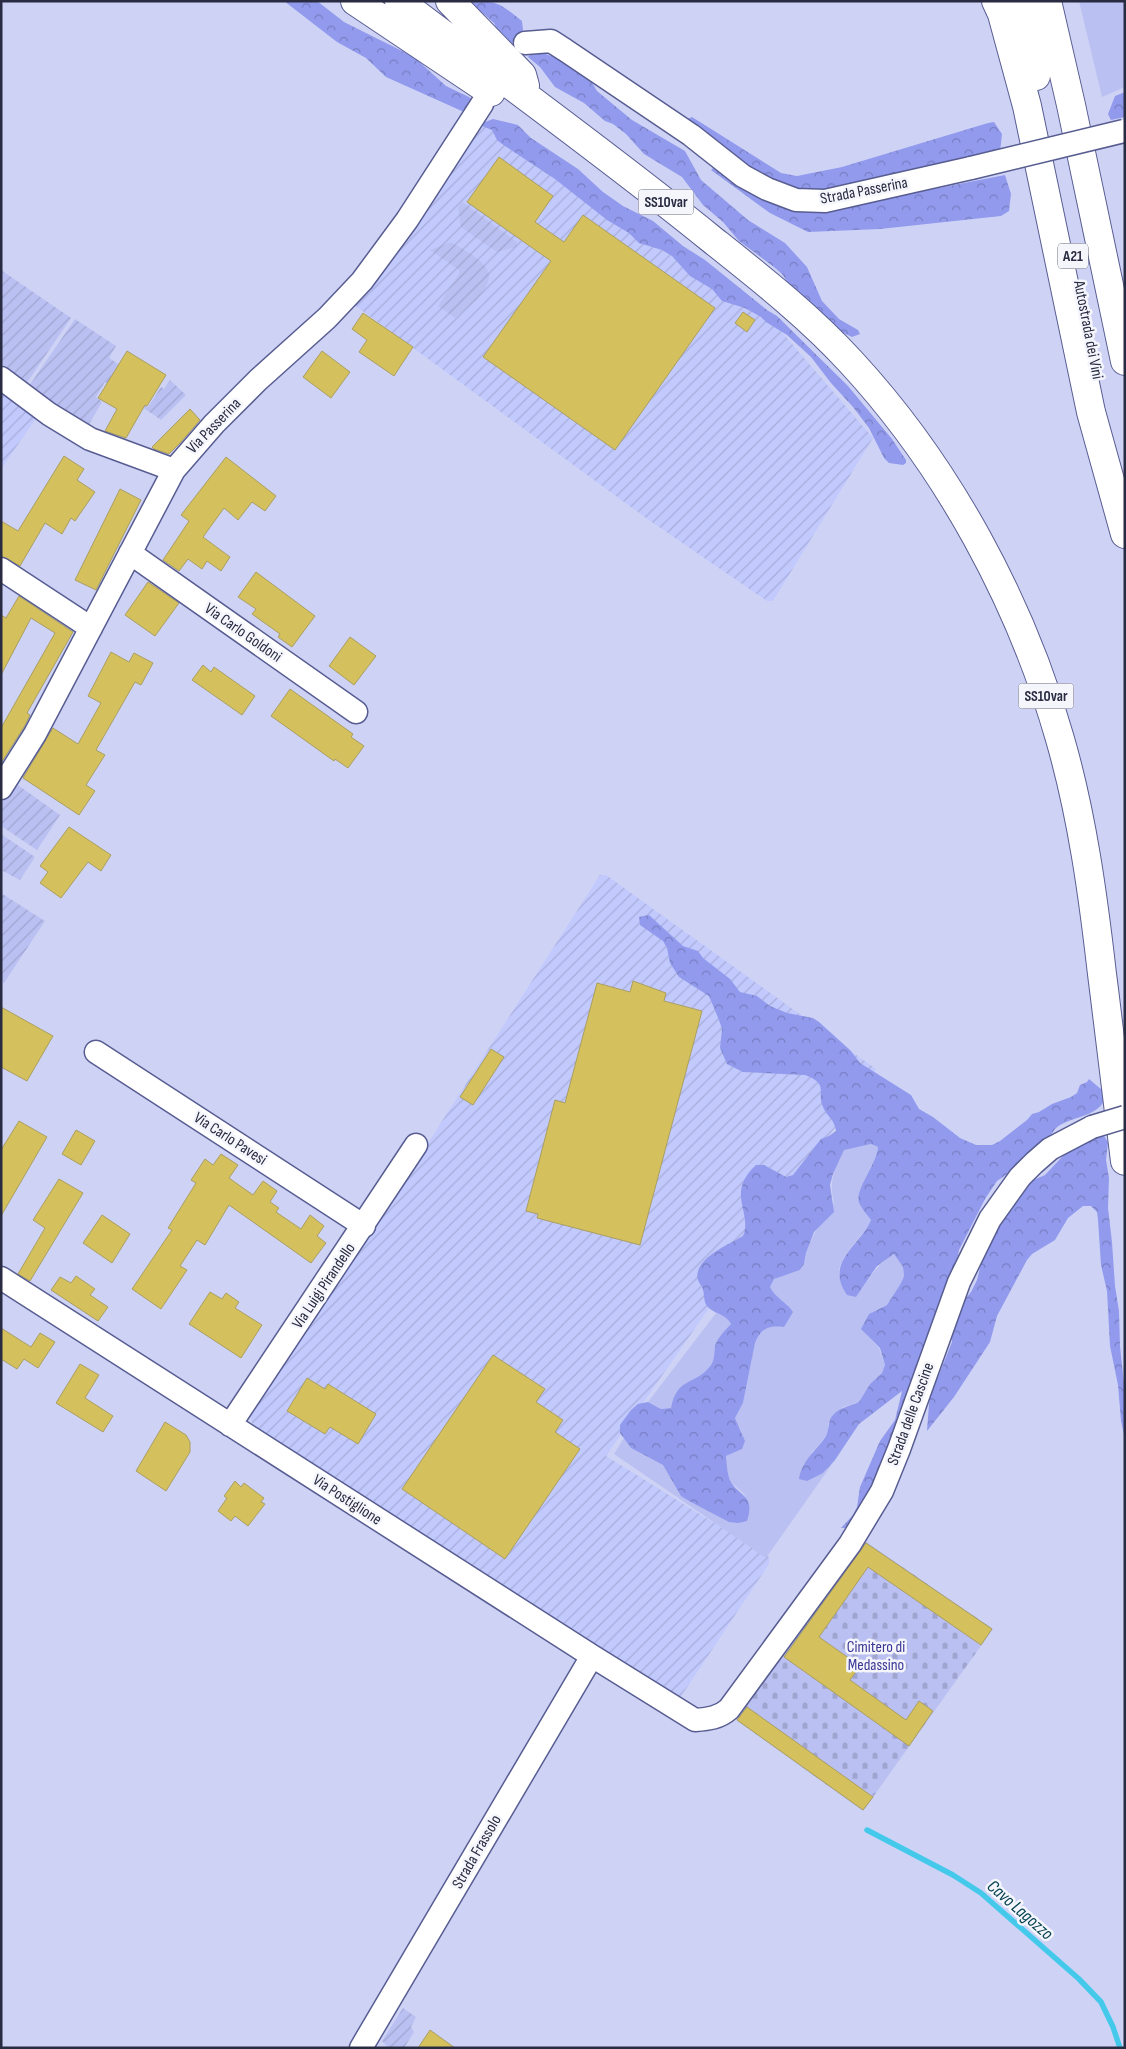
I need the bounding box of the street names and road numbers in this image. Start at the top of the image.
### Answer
street label: Strada Passerina [819,173,909,209]
road number: SS10var [638,190,694,214]
road number: A21 [1058,244,1088,268]
street label: Autostrada dei Vini [1069,278,1107,381]
street label: Via Passerina [183,394,245,458]
street label: Via Carlo Goldoni [201,599,285,667]
road number: SS10var [1018,684,1074,708]
street label: Via Carlo Pavesi [190,1108,270,1170]
street label: Via Luigi Pirandello [288,1240,360,1332]
street label: Strada delle Cascine [884,1360,938,1468]
street label: Via Postiglione [309,1471,385,1529]
street label: Strada Frassolo [448,1812,506,1892]

